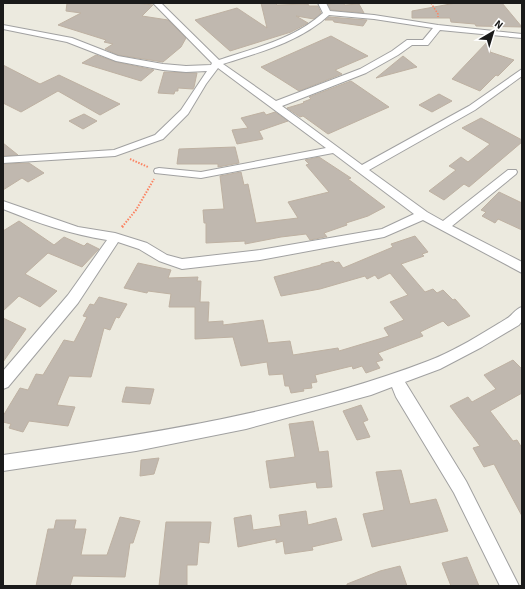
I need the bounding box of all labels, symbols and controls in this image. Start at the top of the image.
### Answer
north arrow [473,12,513,52]
text: N [491,16,506,33]

